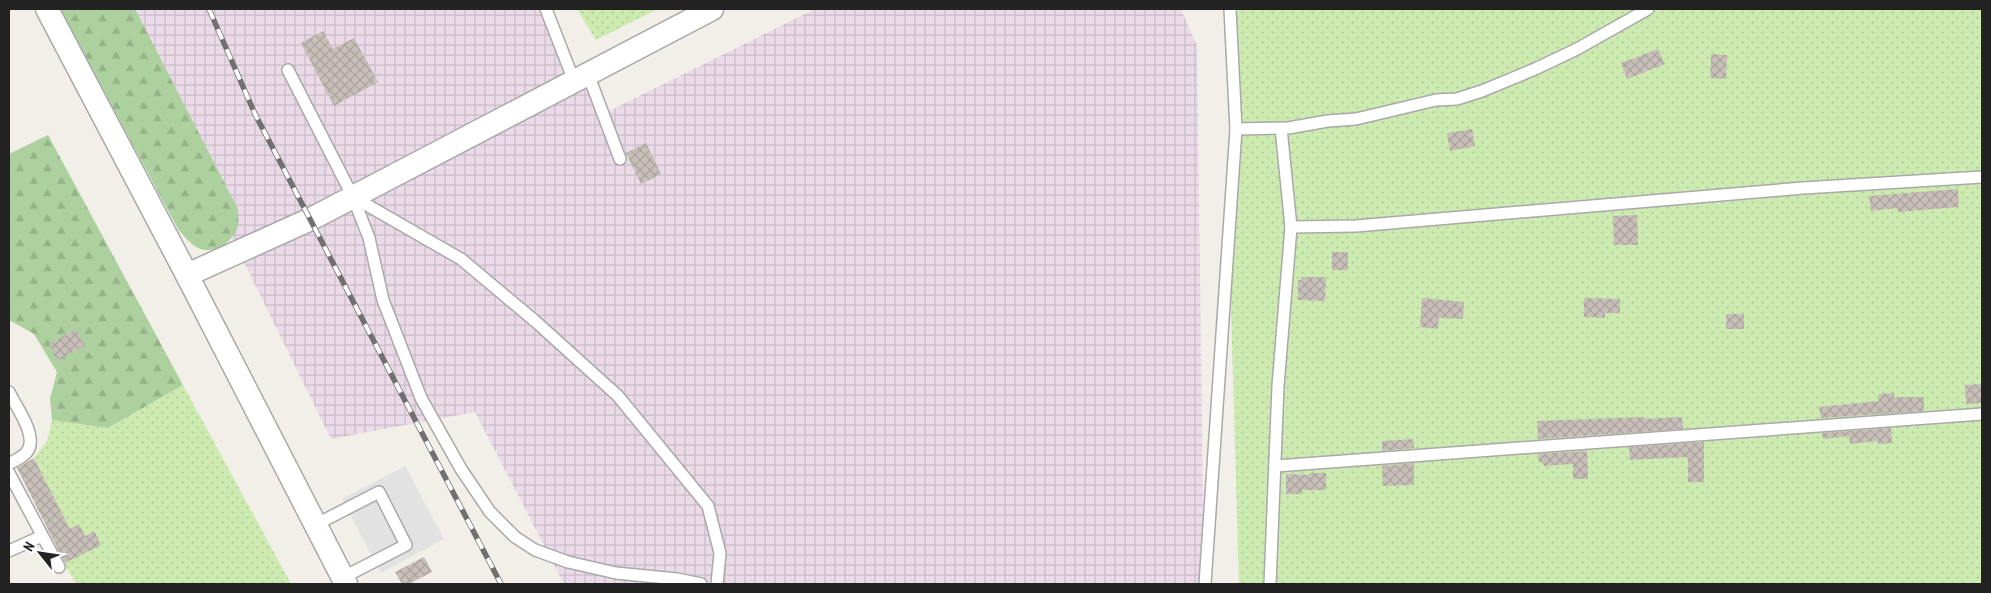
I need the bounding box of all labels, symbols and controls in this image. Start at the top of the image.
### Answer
north arrow [15,528,65,578]
text: N [19,539,38,554]

